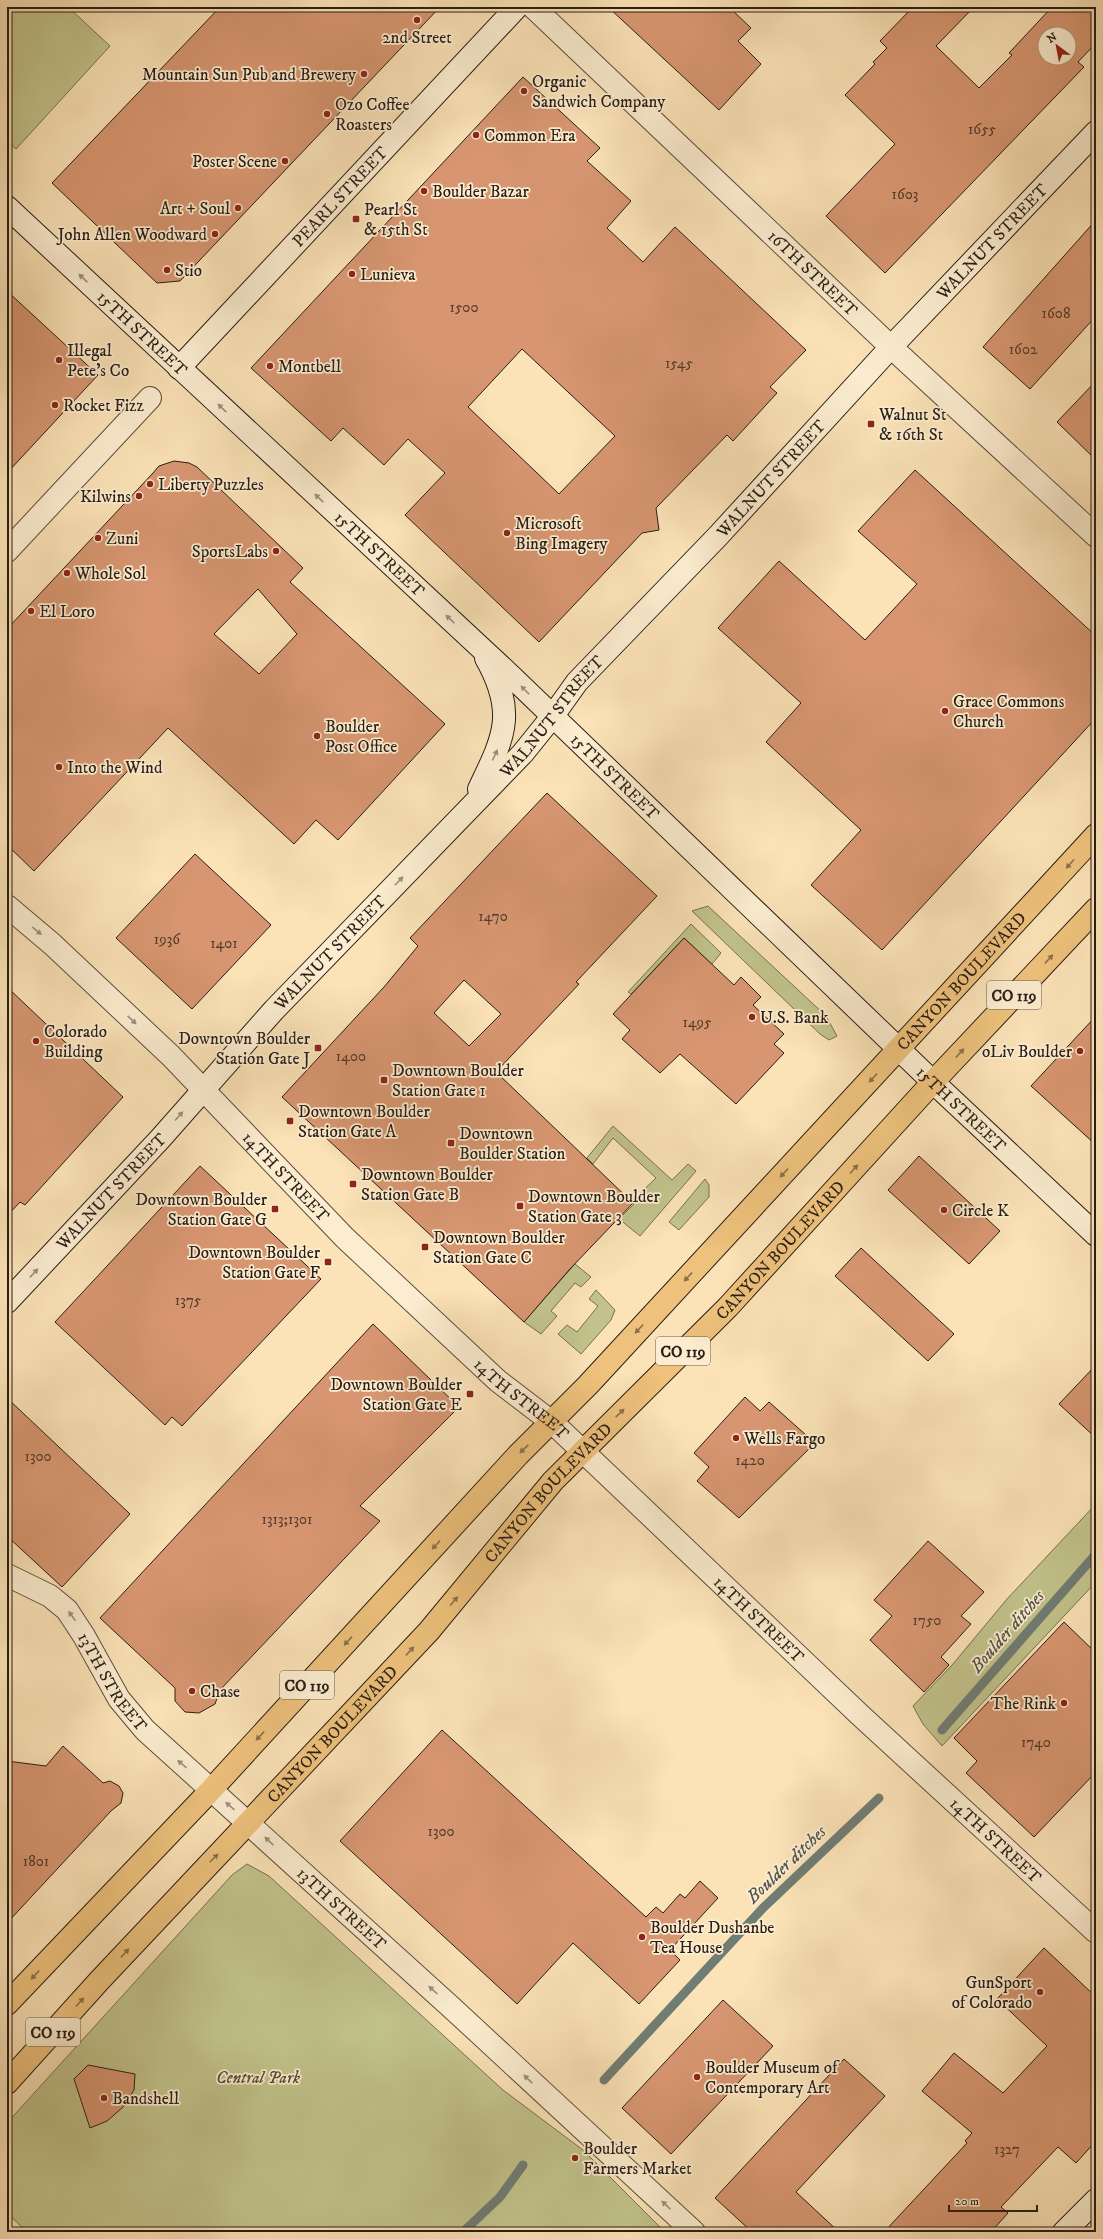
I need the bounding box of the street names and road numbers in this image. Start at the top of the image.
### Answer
street label: PEARL STREET [288,142,393,252]
street label: WALNUT STREET [931,179,1053,305]
street label: 16TH STREET [763,226,862,322]
street label: 15TH STREET [92,286,192,381]
street label: WALNUT STREET [711,415,831,543]
street label: 15TH STREET [329,507,429,602]
street label: WALNUT STREET [495,651,609,783]
street label: 15TH STREET [565,729,664,825]
street label: WALNUT STREET [269,891,391,1016]
street label: CANYON BOULEVARD [892,908,1031,1056]
road number: CO 119 [987,981,1041,1009]
street label: 15TH STREET [911,1062,1010,1157]
street label: 14TH STREET [237,1127,334,1227]
street label: WALNUT STREET [51,1129,172,1256]
street label: CANYON BOULEVARD [711,1176,850,1325]
road number: CO 119 [656,1337,710,1365]
street label: 14TH STREET [469,1354,574,1445]
street label: CANYON BOULEVARD [480,1419,617,1568]
street label: 14TH STREET [708,1571,808,1668]
street label: 13TH STREET [72,1629,152,1736]
street label: CANYON BOULEVARD [263,1661,403,1808]
road number: CO 119 [280,1671,334,1699]
street label: 14TH STREET [945,1793,1046,1888]
street label: 13TH STREET [292,1863,391,1955]
road number: CO 119 [26,2018,80,2046]

